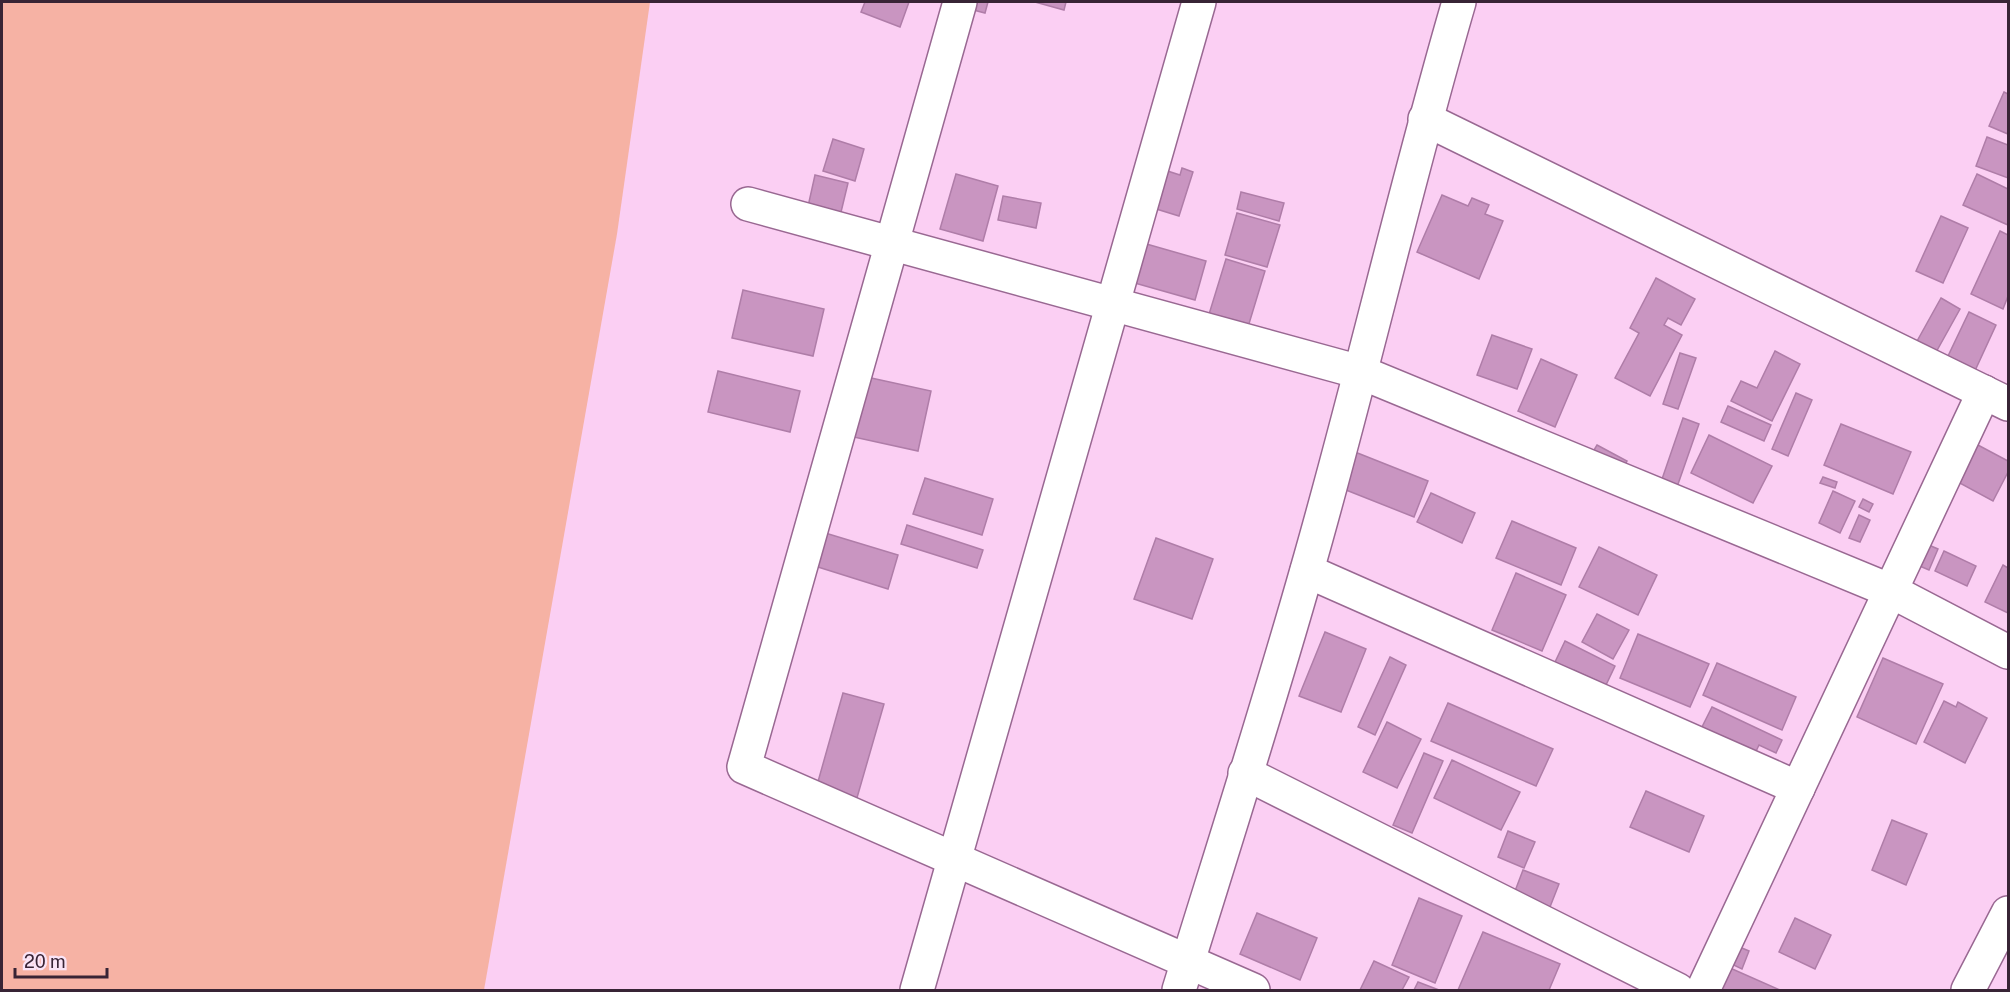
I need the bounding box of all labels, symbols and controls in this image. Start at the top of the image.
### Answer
scale bar [15,941,106,979]
text: 20 m [24,951,66,972]

